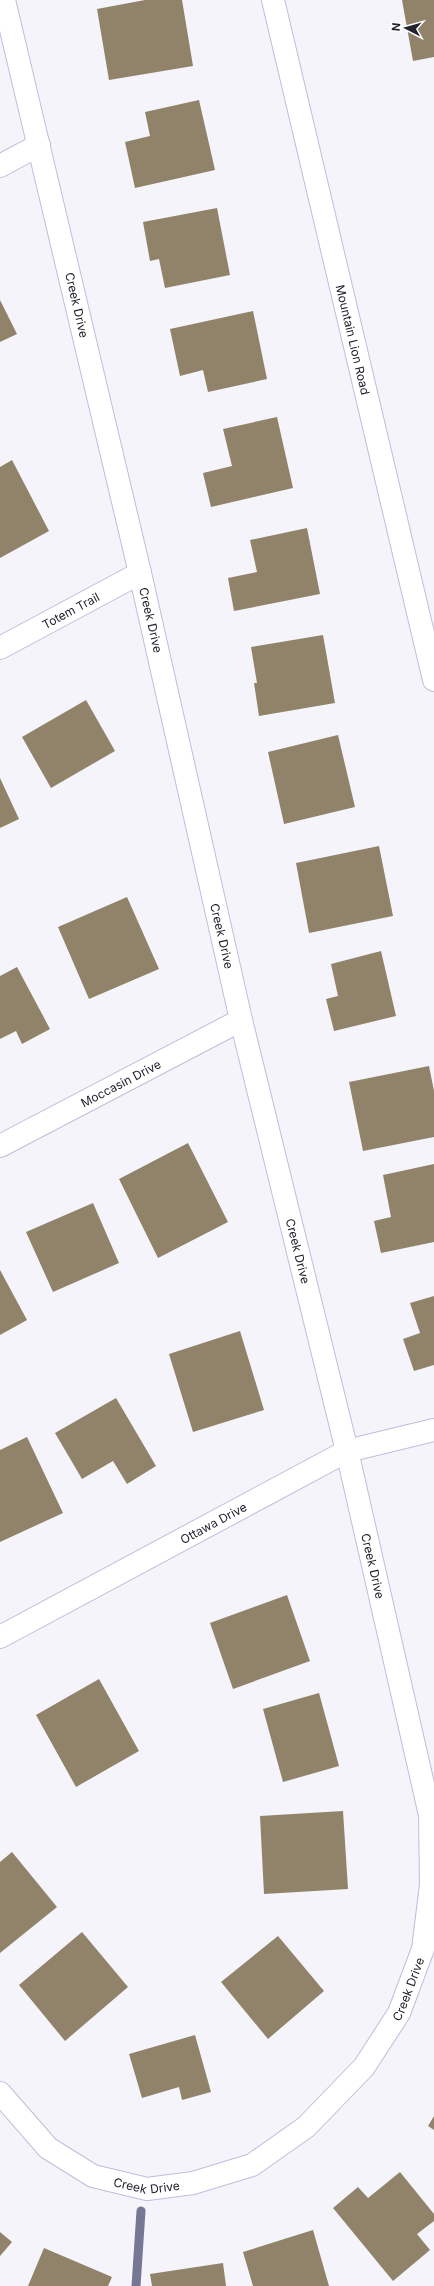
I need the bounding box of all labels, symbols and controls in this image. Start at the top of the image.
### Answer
north arrow [386,8,426,48]
text: N [389,22,403,32]
street label: Creek Drive [62,271,92,339]
street label: Mountain Lion Road [333,283,374,396]
street label: Creek Drive [136,586,166,654]
street label: Totem Trail [39,589,102,632]
street label: Creek Drive [207,902,237,970]
street label: Moccasin Drive [78,1056,163,1110]
street label: Creek Drive [283,1217,313,1285]
street label: Ottawa Drive [177,1499,249,1547]
street label: Creek Drive [358,1532,388,1600]
street label: Creek Drive [388,1955,427,2024]
street label: Creek Drive [112,2174,181,2196]

